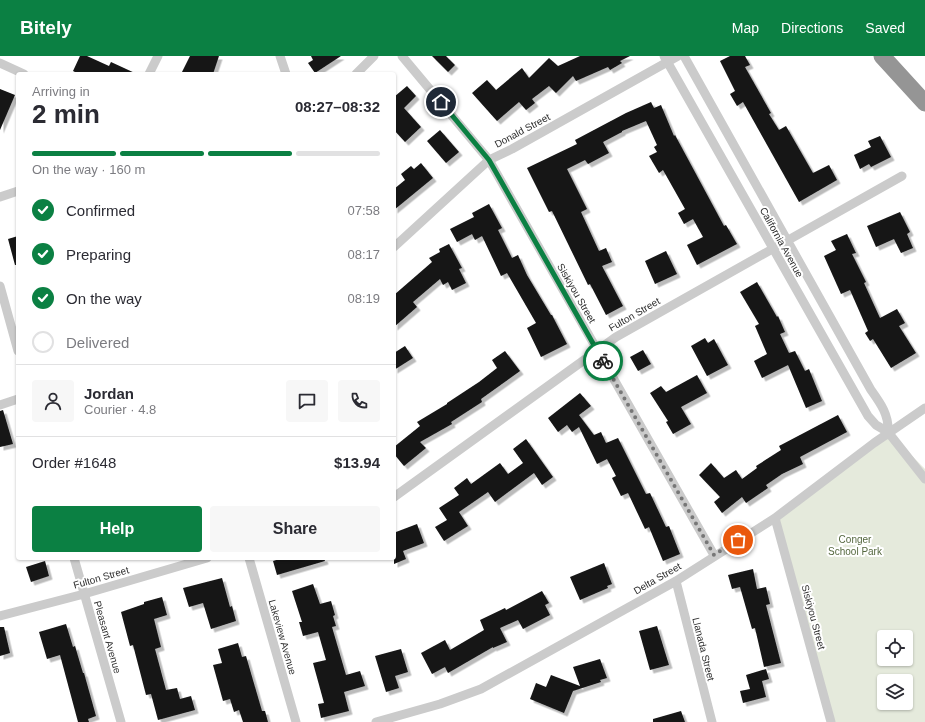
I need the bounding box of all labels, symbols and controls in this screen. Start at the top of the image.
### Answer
text: Bitely [20,17,72,38]
text: Map [732,20,759,36]
text: Directions [781,20,843,36]
text: Saved [865,20,905,36]
text: Arriving in [32,84,90,99]
pin [424,85,458,119]
icon: home [430,91,452,113]
text: 08:27–08:32 [295,98,380,115]
text: 2 min [32,99,100,129]
street label: Donald Street [493,111,552,150]
text: On the way · 160 m [32,162,145,177]
icon: check [32,199,54,221]
text: Confirmed [66,202,135,219]
text: 07:58 [347,203,380,218]
street label: California Avenue [758,205,806,279]
icon: check [32,243,54,265]
text: Preparing [66,246,131,263]
text: 08:17 [347,247,380,262]
street label: Siskiyou Street [555,262,598,325]
icon: check [32,287,54,309]
text: On the way [66,290,142,307]
text: 08:19 [347,291,380,306]
street label: Fulton Street [607,295,662,334]
text: Delivered [66,334,129,351]
courier [583,341,623,381]
icon: bike [592,350,614,372]
button: person [32,380,74,422]
button: chat [286,380,328,422]
button: phone [338,380,380,422]
text: Jordan [84,385,134,402]
text: Courier · 4.8 [84,402,156,417]
text: Order #1648 [32,454,116,471]
text: $13.94 [334,454,380,471]
button: Help [32,506,202,552]
button: Share [210,506,380,552]
pin [721,523,755,557]
icon: bag [727,529,749,551]
park label: Conger School Park [828,534,883,557]
street label: Delta Street [632,560,683,596]
street label: Fulton Street [72,564,130,591]
street label: Siskiyou Street [800,583,828,651]
street label: Lakeview Avenue [267,598,299,676]
street label: Pleasant Avenue [92,600,123,675]
street label: Llanada Street [690,616,717,682]
map controls [877,630,913,710]
button: locate [877,630,913,666]
button: layers [877,674,913,710]

